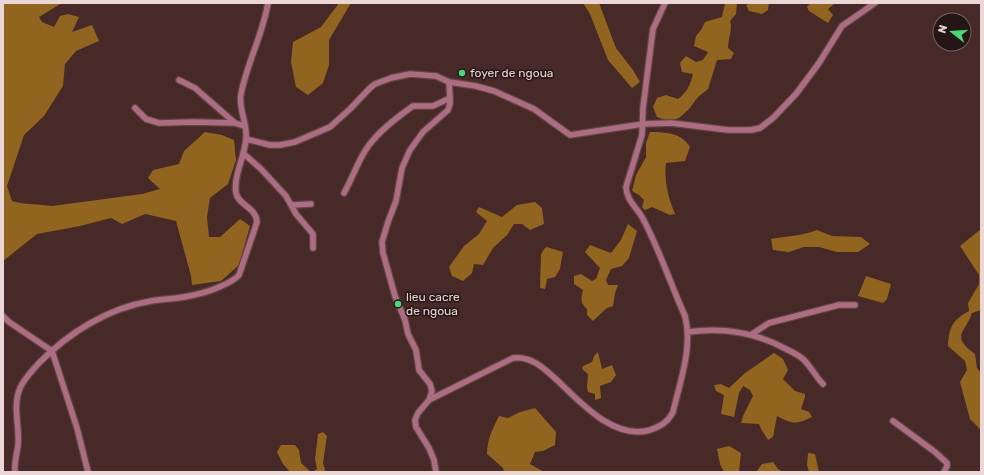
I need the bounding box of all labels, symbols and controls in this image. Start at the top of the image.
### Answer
north arrow [932,12,972,52]
text: N [936,23,950,35]
place label: foyer de ngoua [470,66,553,80]
marker: foyer de ngoua [457,68,467,78]
place label: lieu cacre de ngoua [406,290,460,318]
marker: lieu cacre de ngoua [393,299,403,309]

